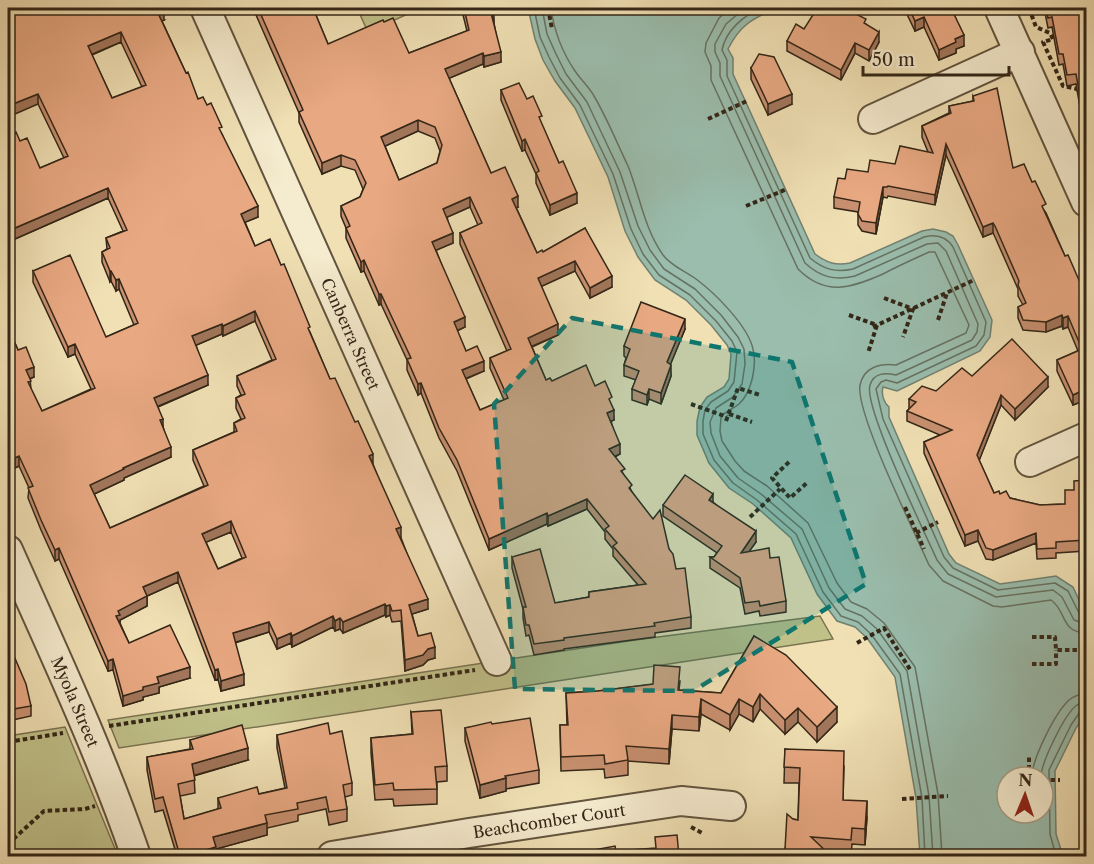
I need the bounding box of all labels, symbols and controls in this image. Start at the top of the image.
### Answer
scale bar [863,39,1008,77]
text: 50 m [872,49,915,71]
street label: Canberra Street [317,275,385,393]
street label: Myola Street [47,653,104,750]
north arrow [995,765,1055,825]
text: N [1018,770,1033,790]
street label: Beachcomber Court [472,799,627,842]

